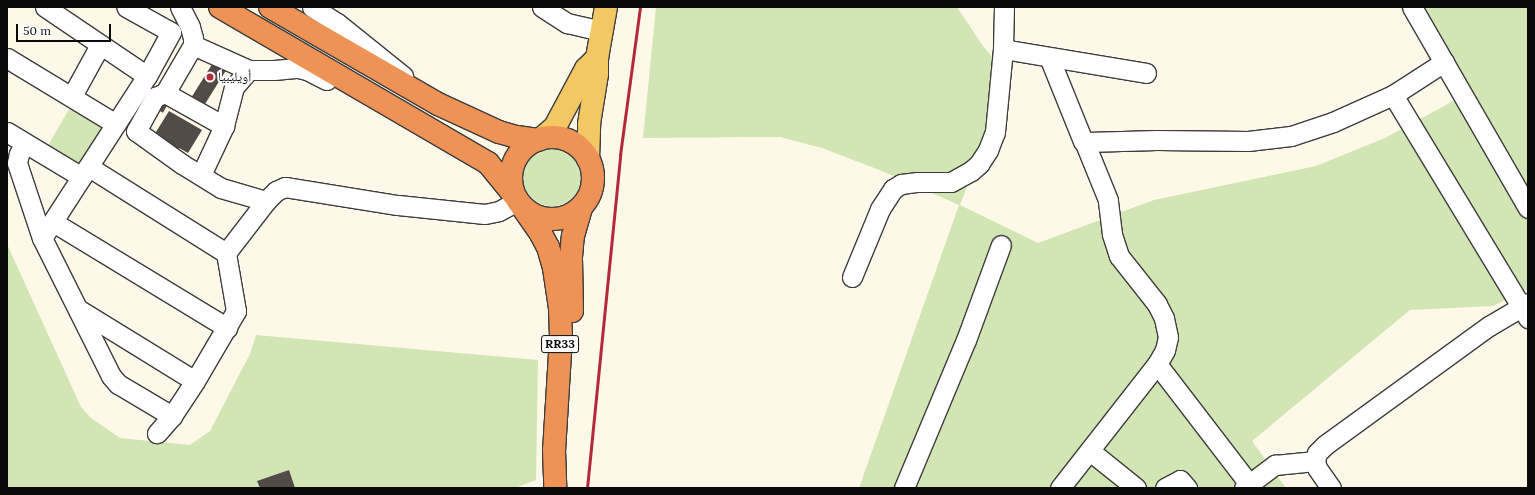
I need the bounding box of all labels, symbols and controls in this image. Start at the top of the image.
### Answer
scale bar [18,16,113,42]
text: 50 m [23,23,51,38]
place label: أويليبيا [218,69,251,85]
marker: أويليبيا [205,72,215,82]
road number: RR33 [541,334,579,354]

